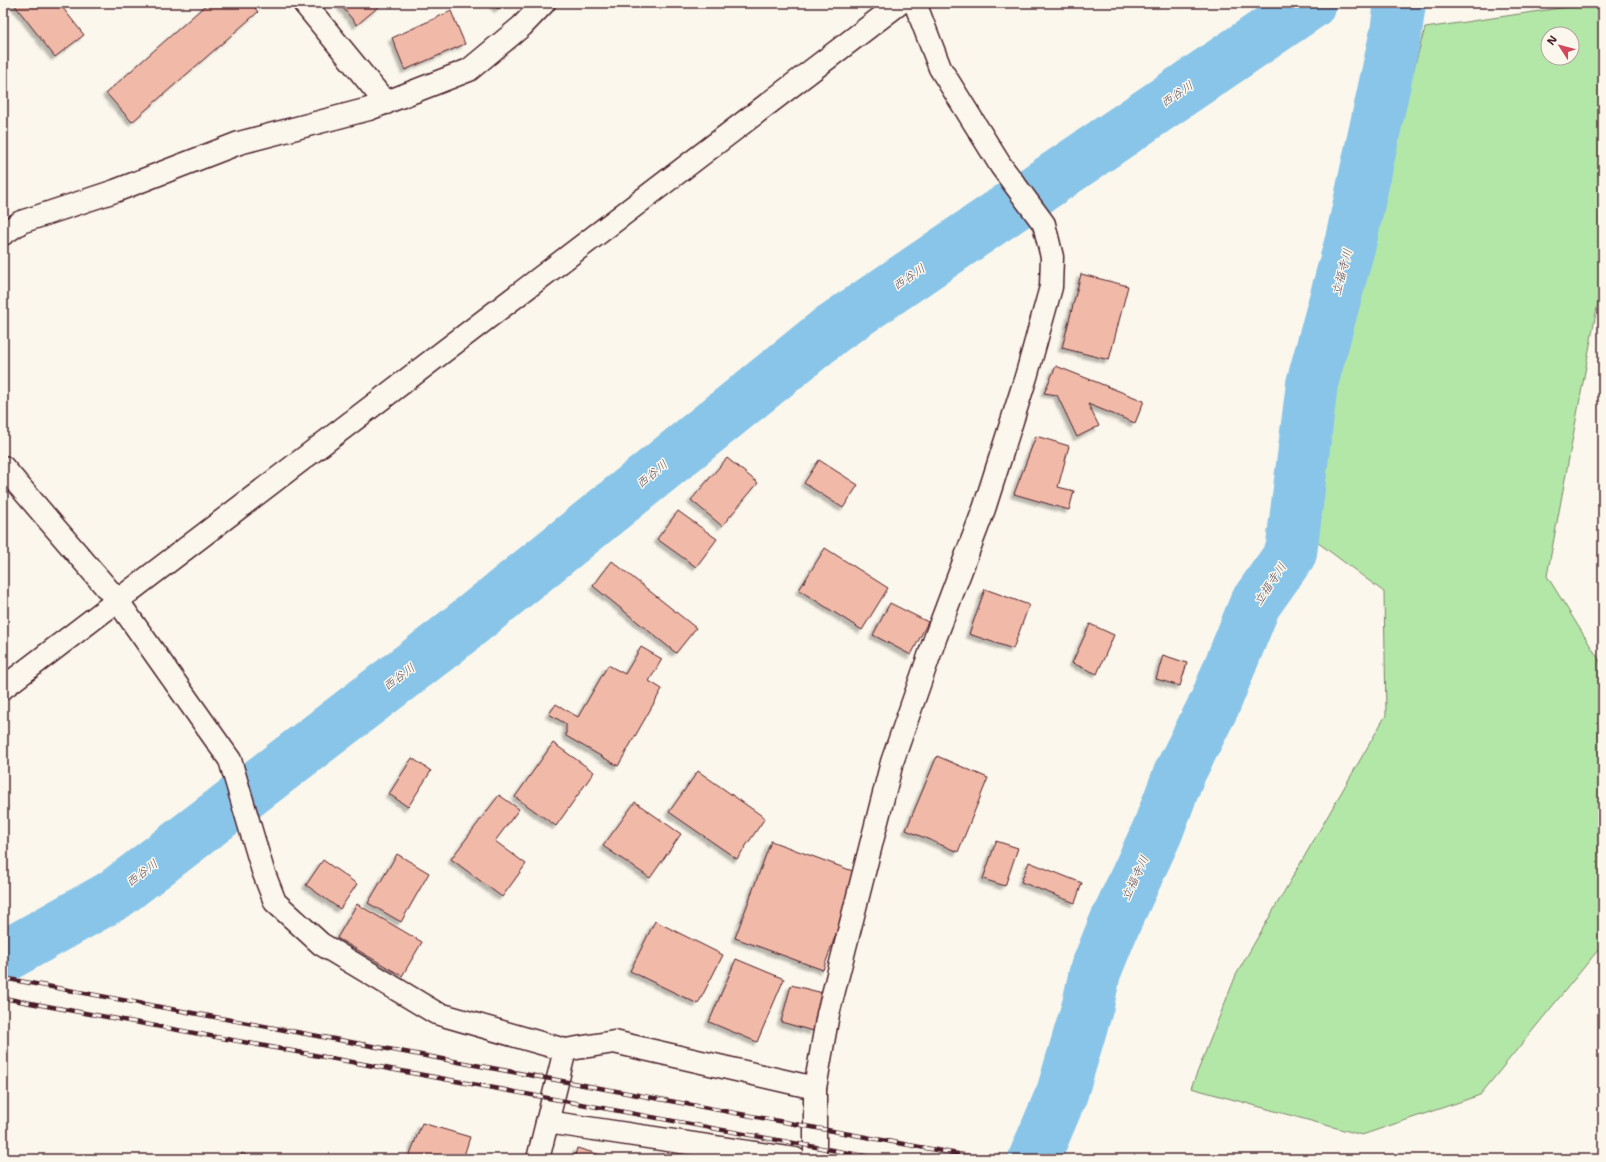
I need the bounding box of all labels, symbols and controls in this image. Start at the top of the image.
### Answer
north arrow [1540,26,1580,66]
text: N [1544,32,1561,48]
water label: 西谷川 [1158,77,1196,111]
water label: 立福寺川 [1328,247,1356,297]
water label: 西谷川 [890,260,928,294]
water label: 西谷川 [633,456,671,492]
water label: 立福寺川 [1250,560,1290,608]
water label: 西谷川 [380,660,418,694]
water label: 立福寺川 [1118,853,1152,903]
water label: 西谷川 [123,856,161,890]

